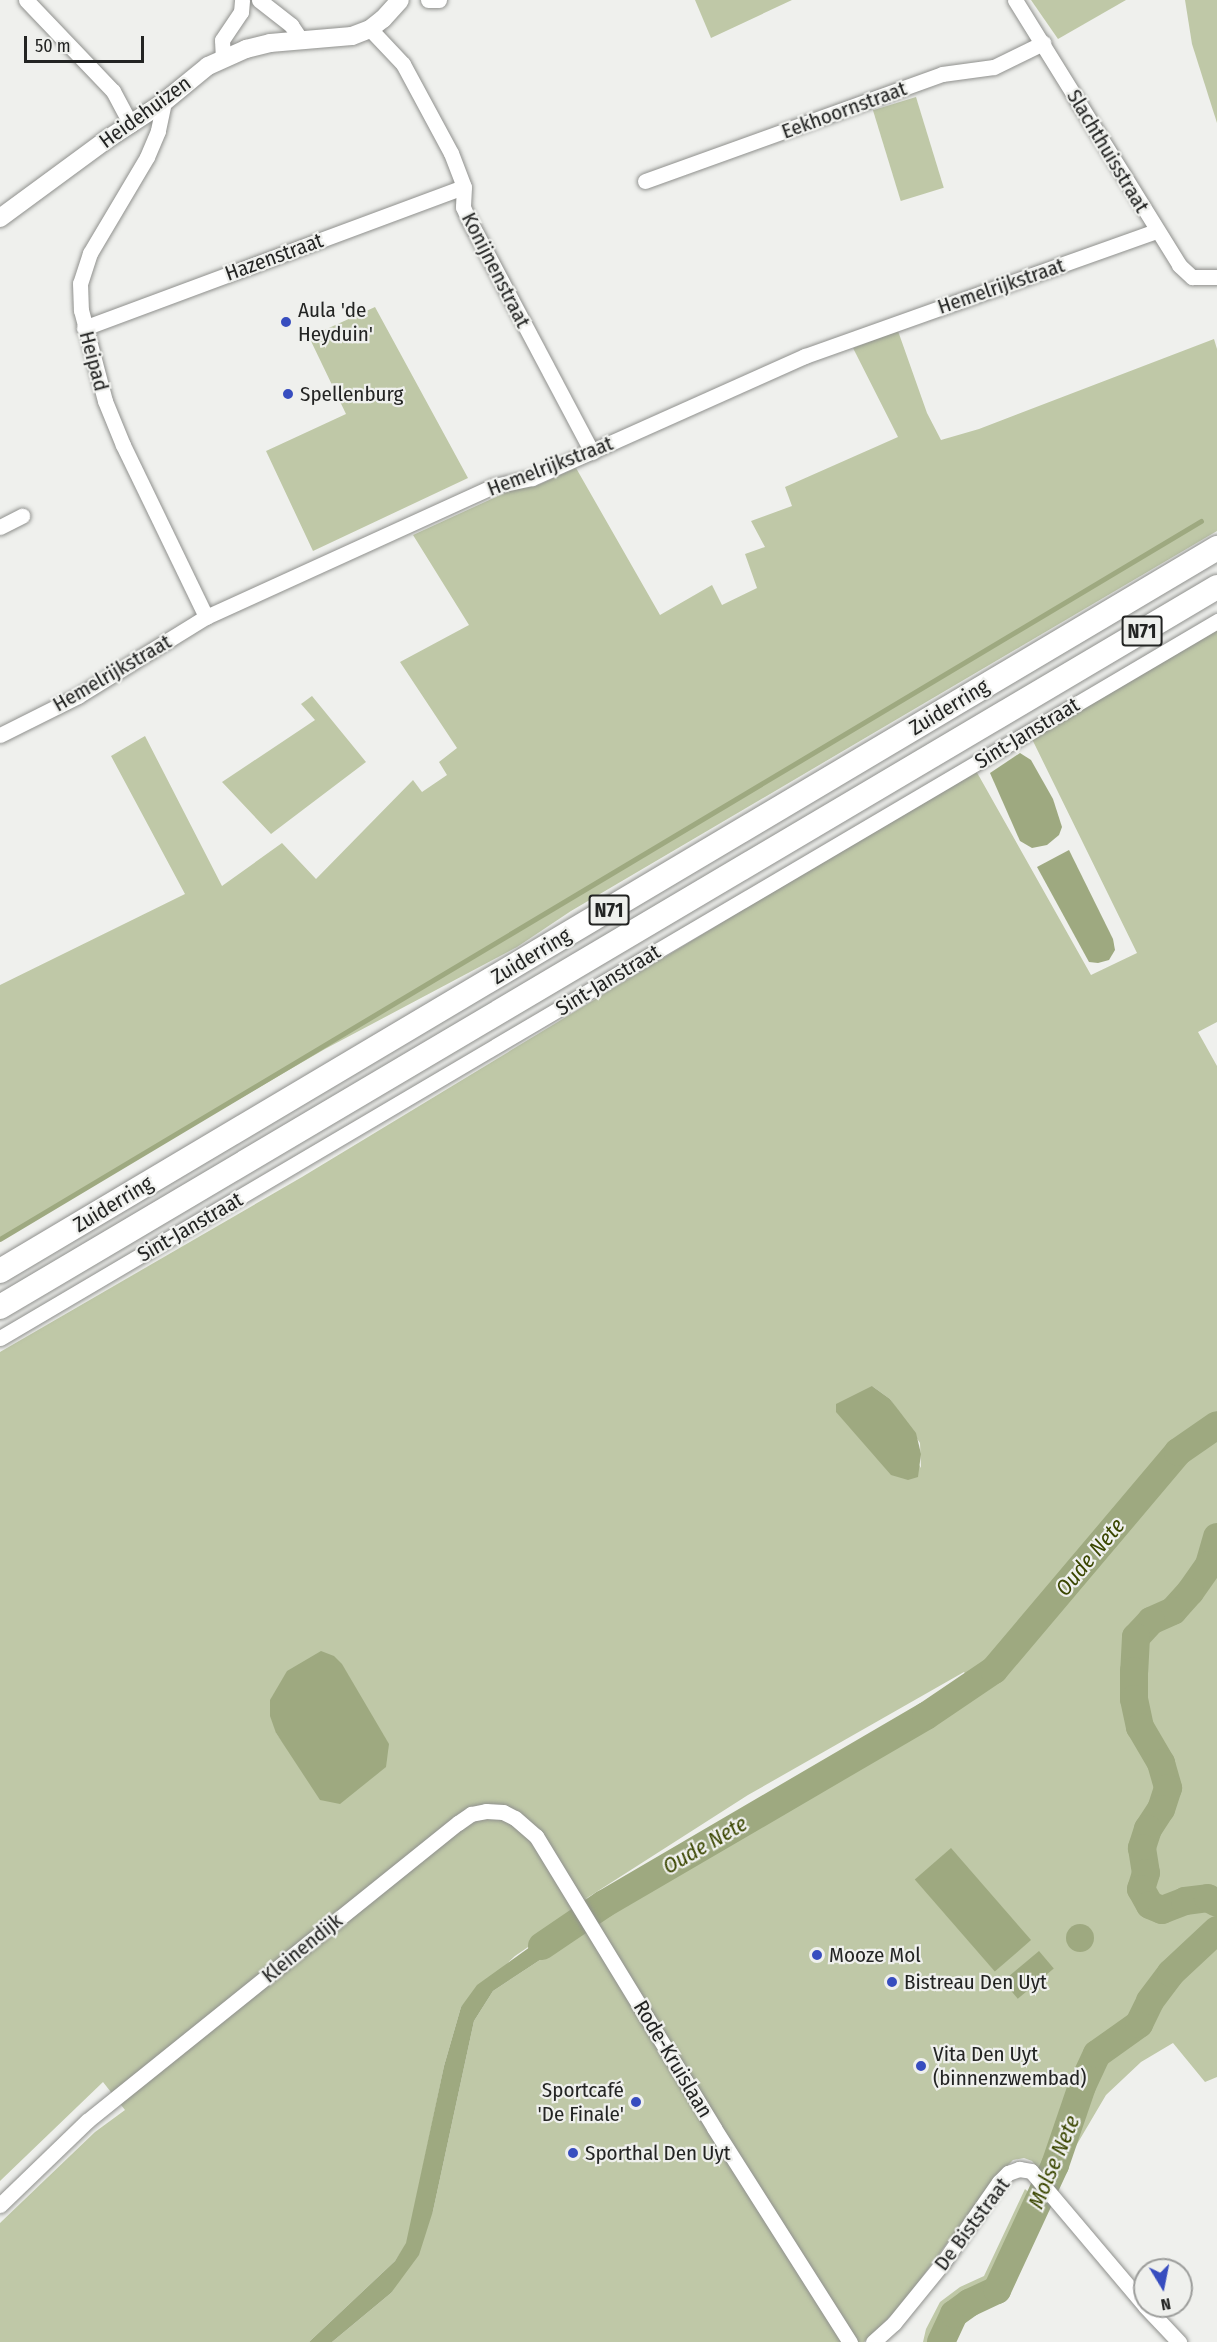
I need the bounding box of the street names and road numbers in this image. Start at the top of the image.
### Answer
street label: Heidehuizen [94,70,196,154]
street label: Eekhoornstraat [778,76,910,144]
street label: Slachthuisstraat [1061,85,1155,217]
street label: Konijnenstraat [456,208,536,332]
street label: Hazenstraat [222,228,326,286]
street label: Hemelrijkstraat [934,252,1068,320]
street label: Heipad [74,328,114,394]
street label: Hemelrijkstraat [484,430,616,502]
road number: N71 [1121,614,1163,648]
street label: Hemelrijkstraat [48,629,176,717]
street label: Zuiderring [905,673,993,741]
street label: Sint-Janstraat [970,692,1084,774]
road number: N71 [588,893,630,927]
street label: Zuiderring [487,922,575,990]
street label: Sint-Janstraat [551,939,665,1021]
street label: Zuiderring [69,1170,157,1238]
street label: Sint-Janstraat [133,1187,247,1267]
street label: Kleinendijk [257,1908,347,1988]
street label: Rode-Kruislaan [628,1996,718,2122]
street label: De Biststraat [929,2173,1015,2275]

